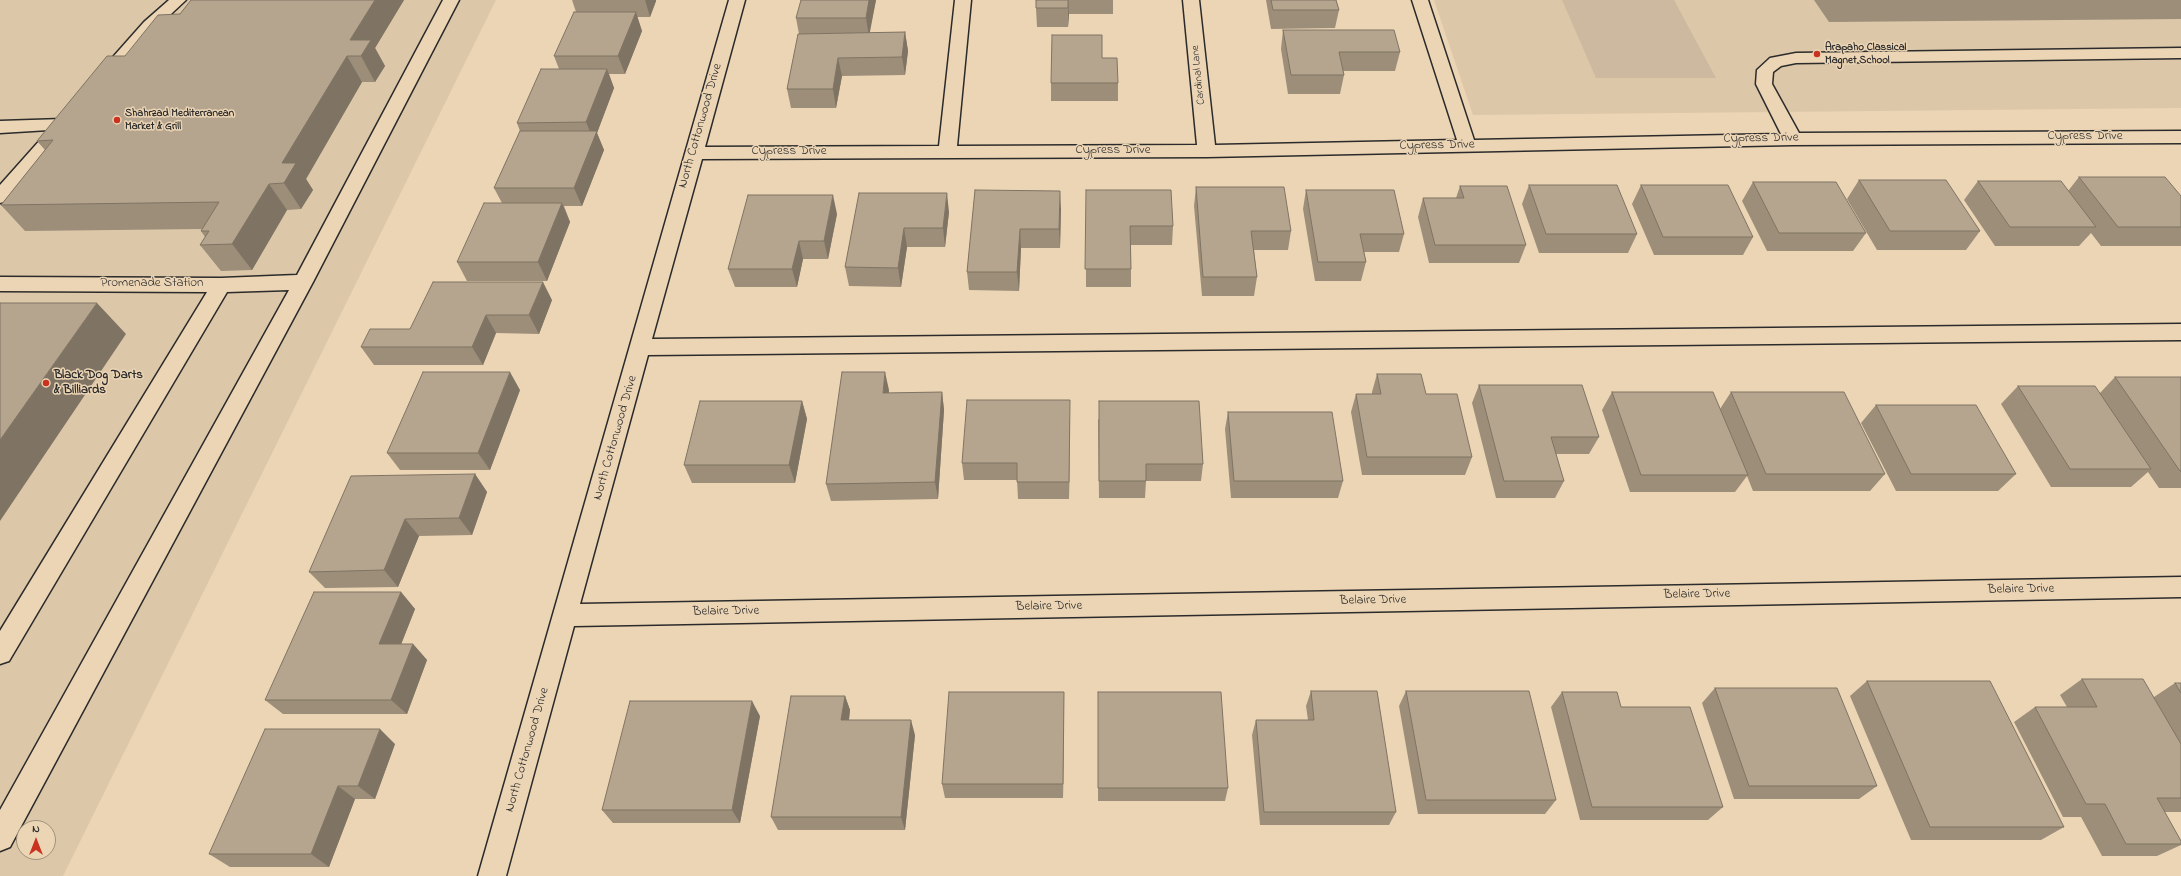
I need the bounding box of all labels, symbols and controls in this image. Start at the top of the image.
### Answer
place label: Arapaho Classical Magnet School [1825,41,1906,67]
street label: Cardinal Lane [1189,45,1209,105]
marker: Arapaho Classical Magnet School [1812,49,1822,59]
street label: North Cottonwood Drive [676,62,726,190]
place label: Shahrzad Mediterranean Market & Grill [125,107,234,133]
marker: Shahrzad Mediterranean Market & Grill [112,115,122,125]
street label: Cypress Drive [2048,129,2122,145]
street label: Cypress Drive [1723,131,1799,147]
street label: Cypress Drive [1399,138,1475,154]
street label: Cypress Drive [1076,143,1150,159]
street label: Cypress Drive [752,144,826,160]
street label: Promenade Station [101,276,203,292]
place label: Black Dog Darts & Billiards [54,368,143,399]
street label: North Cottonwood Drive [591,374,641,502]
marker: Black Dog Darts & Billiards [41,378,51,388]
street label: Belaire Drive [1988,582,2054,598]
street label: Belaire Drive [1664,587,1730,603]
street label: Belaire Drive [1340,593,1406,609]
street label: Belaire Drive [1016,599,1082,615]
street label: Belaire Drive [693,604,759,620]
street label: North Cottonwood Drive [503,686,553,814]
north arrow [16,820,56,860]
text: N [32,821,40,837]

